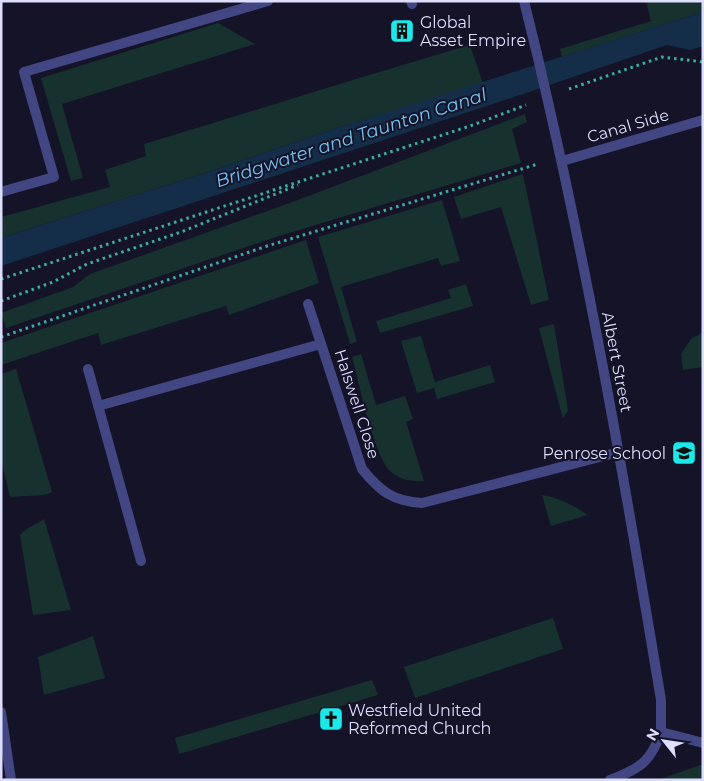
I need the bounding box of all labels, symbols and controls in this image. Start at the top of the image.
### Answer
place label: Global Asset Empire [420,13,526,50]
building icon: Global Asset Empire [389,18,415,44]
water label: Bridgwater and Taunton Canal [213,84,489,192]
street label: Canal Side [585,105,671,147]
street label: Albert Street [598,310,636,414]
street label: Halswell Close [330,347,384,461]
school or university icon: Penrose School [671,440,697,466]
place label: Penrose School [542,444,666,463]
place label: Westfield United Reformed Church [348,701,491,738]
church icon: Westfield United Reformed Church [318,706,344,732]
north arrow [639,716,689,766]
text: N [642,725,663,744]

